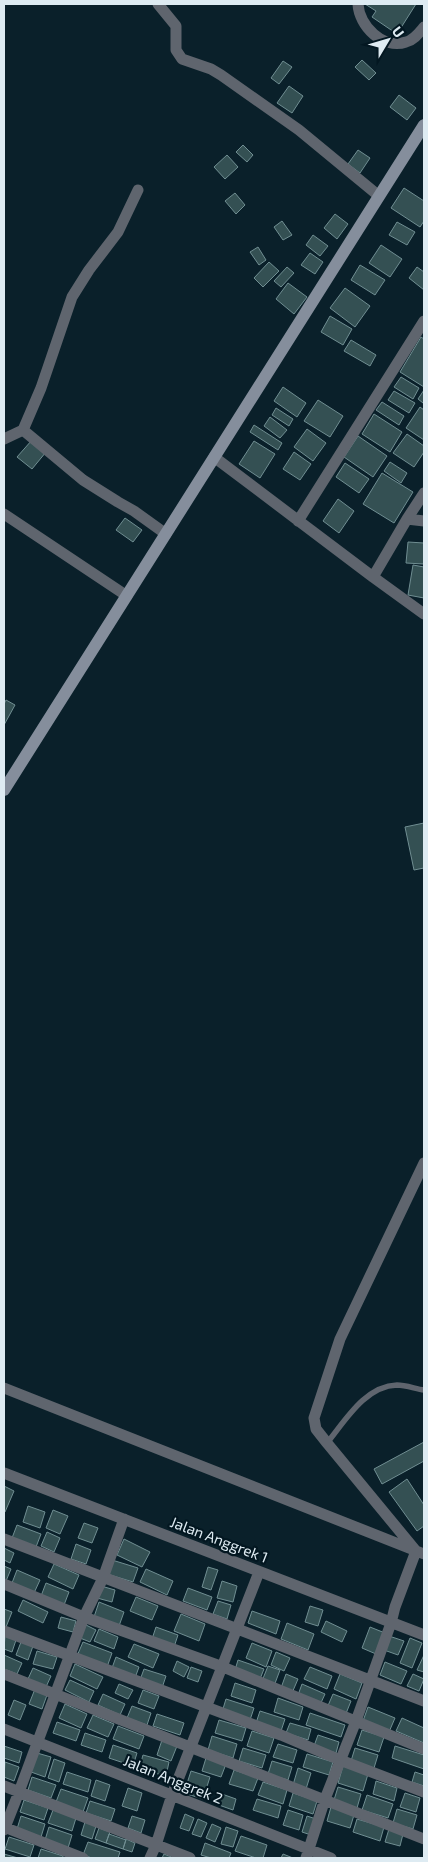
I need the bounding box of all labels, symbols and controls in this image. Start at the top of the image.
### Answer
north arrow [363,15,413,65]
text: U [389,23,408,41]
street label: Jalan Anggrek 1 [168,1512,271,1566]
street label: Jalan Anggrek 2 [121,1751,226,1807]

